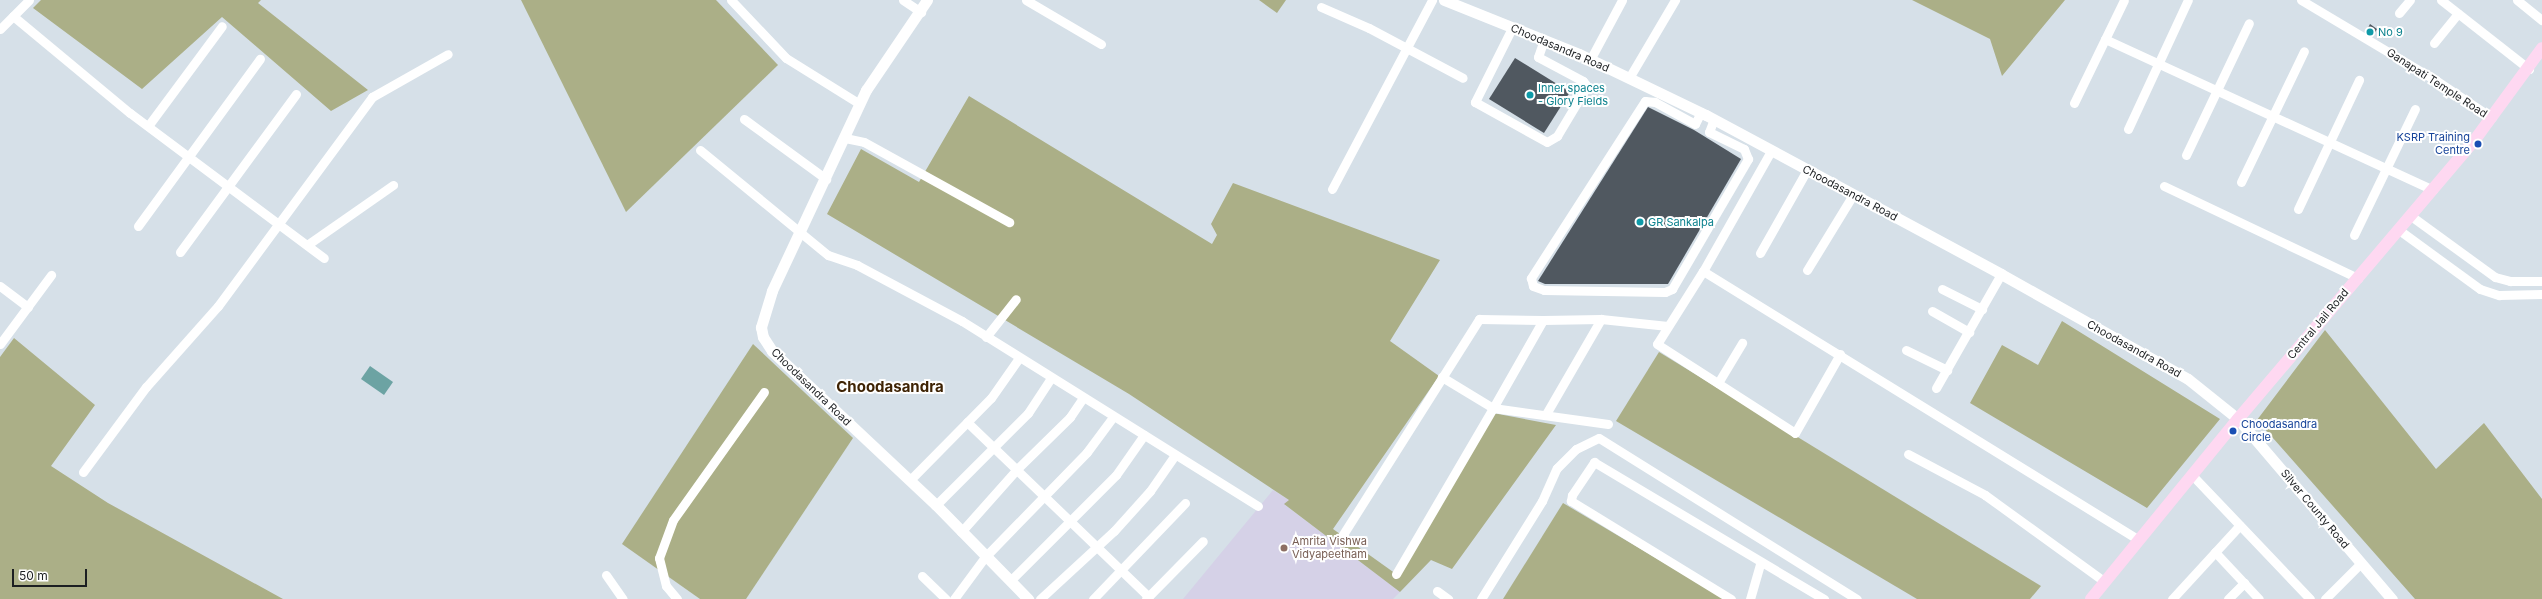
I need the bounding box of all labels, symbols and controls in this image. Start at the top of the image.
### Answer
street label: Choodasandra Road [1509,21,1611,75]
place label: No 9 [2378,25,2403,39]
marker: No 9 [2365,27,2375,37]
street label: Ganapati Temple Road [2384,46,2490,120]
place label: Inner spaces - Glory Fields [1538,82,1608,108]
marker: Inner spaces - Glory Fields [1525,90,1535,100]
place label: KSRP Training Centre [2397,131,2470,157]
marker: KSRP Training Centre [2473,139,2483,149]
street label: Choodasandra Road [1800,162,1900,224]
place label: GR Sankalpa [1648,215,1714,229]
marker: GR Sankalpa [1635,217,1645,227]
street label: Central Jail Road [2285,286,2351,362]
street label: Choodasandra Road [2085,318,2183,380]
street label: Choodasandra Road [768,346,854,428]
district label: Choodasandra [836,378,944,396]
place label: Choodasandra Circle [2241,418,2317,444]
marker: Choodasandra Circle [2228,426,2238,436]
street label: Silver County Road [2278,467,2352,551]
place label: Amrita Vishwa Vidyapeetham [1292,535,1367,561]
marker: Amrita Vishwa Vidyapeetham [1279,543,1289,553]
scale bar [14,561,89,587]
text: 50 m [19,568,48,583]

